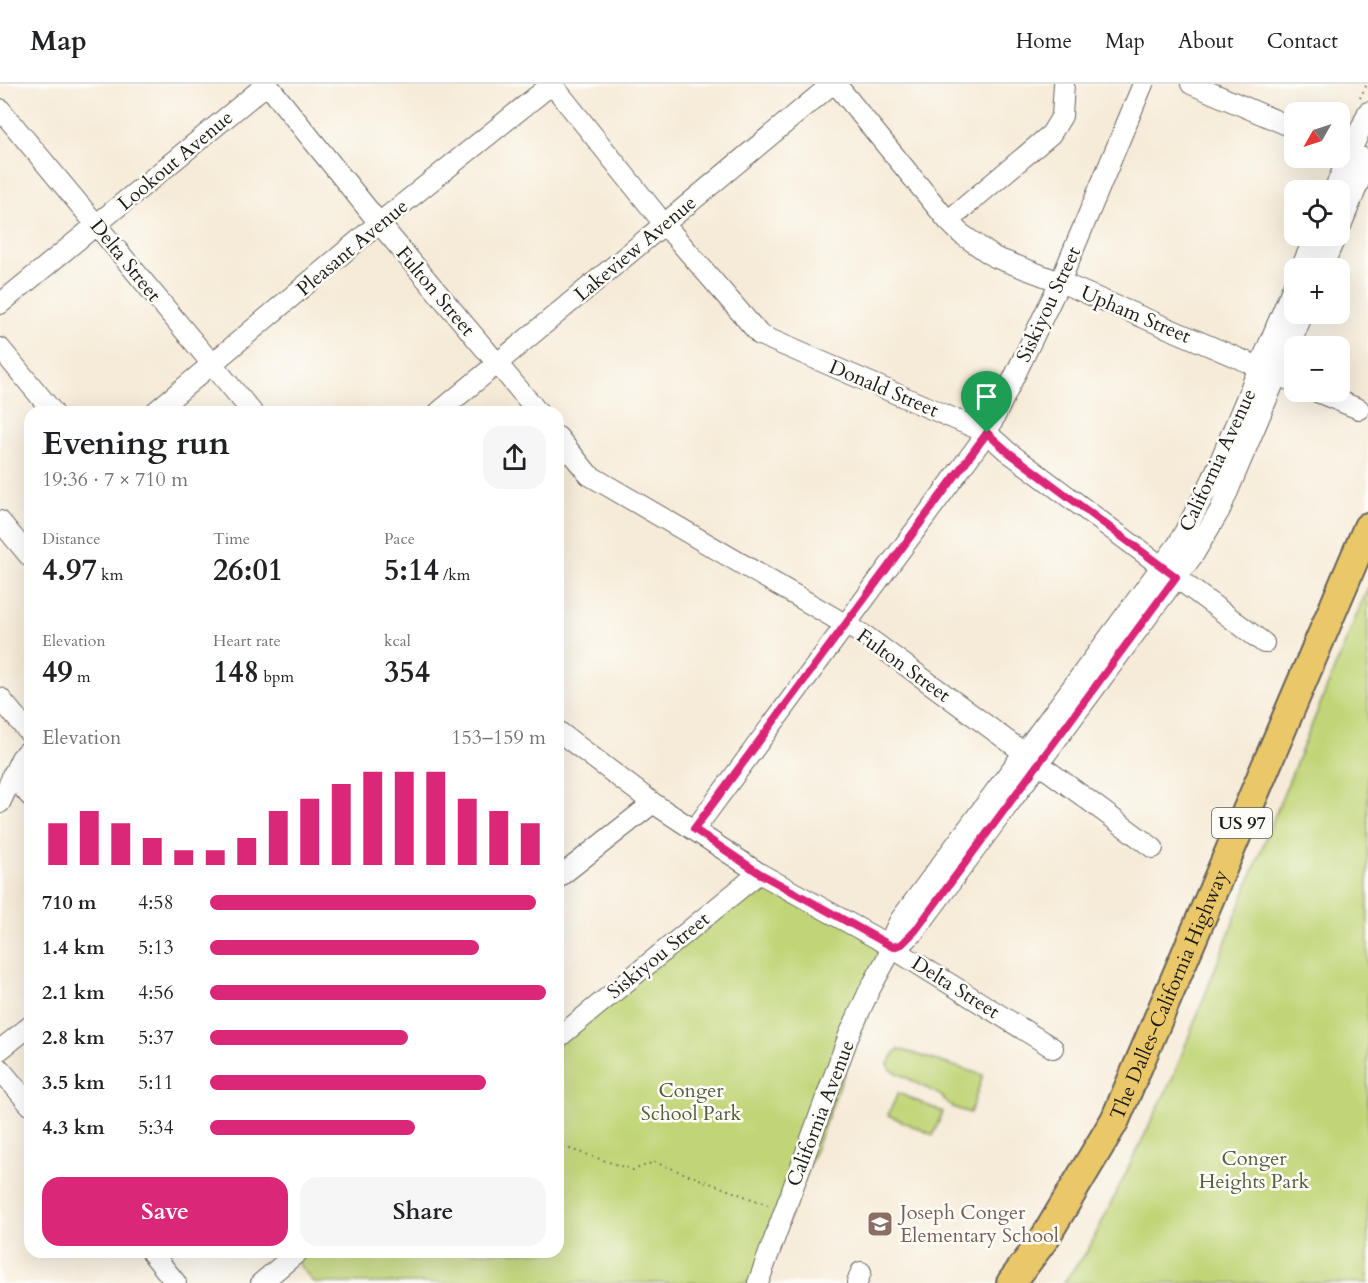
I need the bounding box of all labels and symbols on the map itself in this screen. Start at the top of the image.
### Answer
north arrow [1284,102,1350,168]
street label: Lookout Avenue [112,104,239,217]
street label: Lakeview Avenue [569,189,702,307]
street label: Pleasant Avenue [291,193,414,302]
street label: Delta Street [84,213,168,308]
street label: Fulton Street [390,241,482,342]
street label: Siskiyou Street [1010,241,1087,366]
street label: Upham Street [1077,279,1196,350]
street label: Donald Street [825,353,943,424]
pin [961,371,1012,433]
street label: California Avenue [1173,384,1262,536]
street label: Fulton Street [851,622,956,709]
road number: US 97 [1212,808,1272,838]
street label: The Dalles-California Highway [1104,865,1234,1124]
street label: Siskiyou Street [601,905,716,1005]
street label: Delta Street [907,950,1005,1025]
street label: California Avenue [780,1036,861,1190]
park label: Conger School Park [641,1077,742,1127]
park label: Conger Heights Park [1199,1145,1310,1195]
place label: Joseph Conger Elementary School [897,1199,1059,1249]
school or university icon: Joseph Conger Elementary School [865,1209,895,1239]

